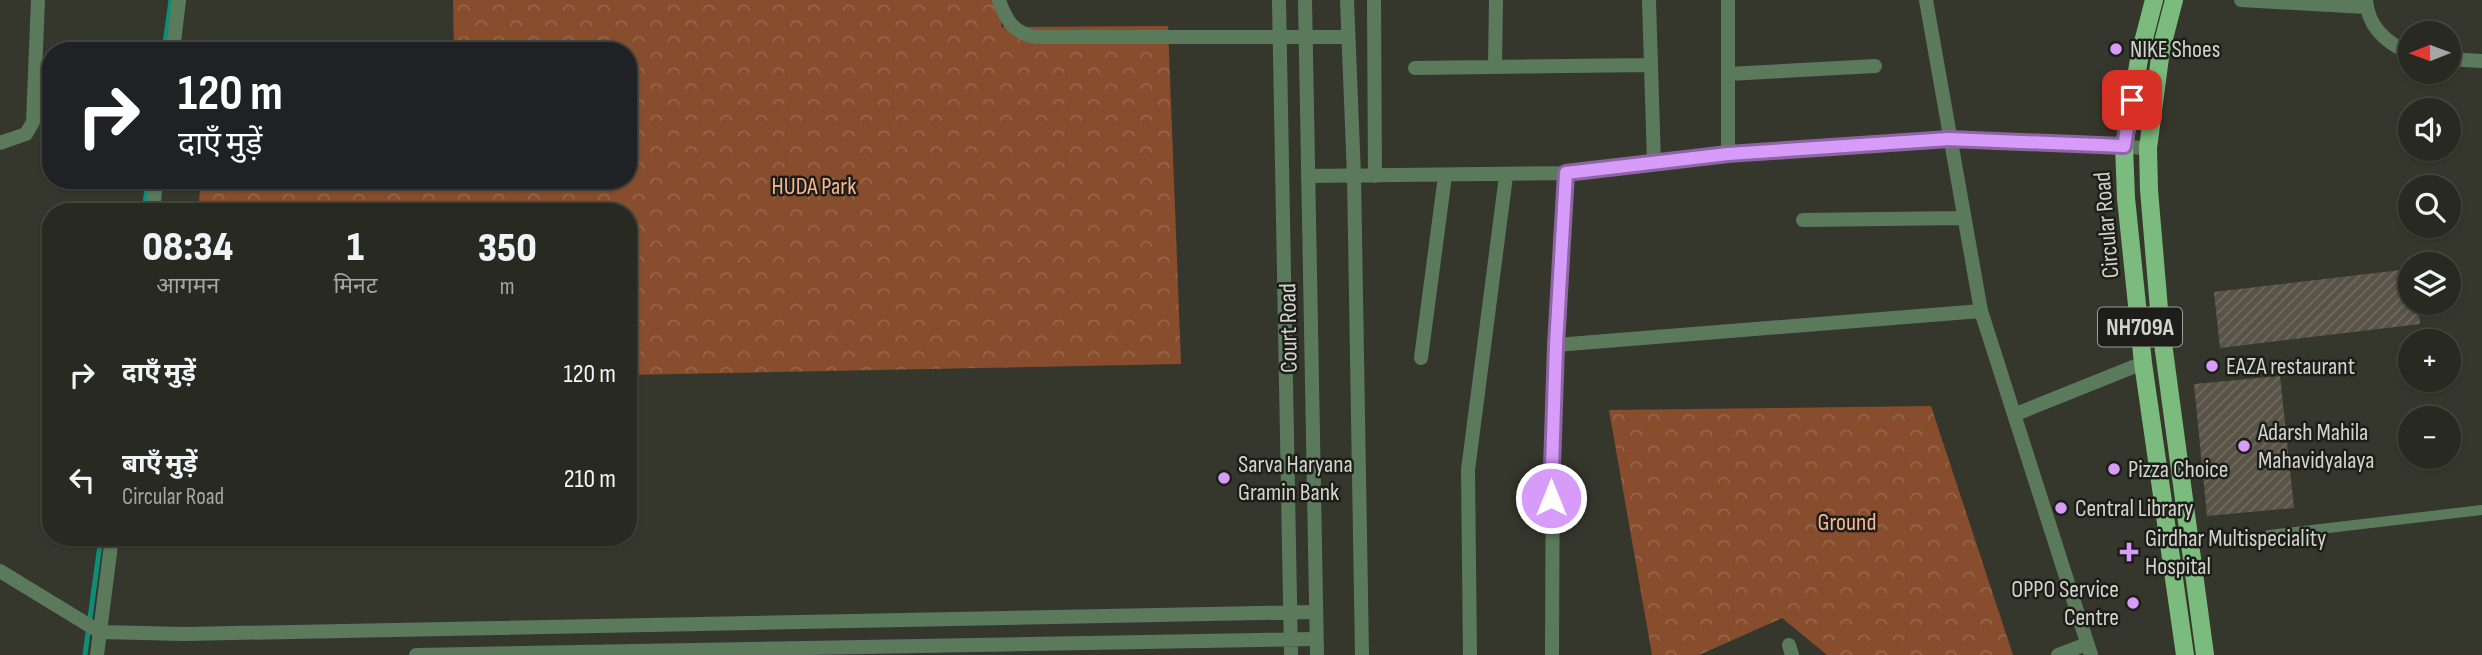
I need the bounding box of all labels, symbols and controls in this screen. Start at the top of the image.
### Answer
north arrow [2398,21,2460,84]
map controls [2398,21,2461,469]
place label: NIKE Shoes [2130,35,2220,64]
marker: NIKE Shoes [2108,41,2124,57]
text: 120 m [178,65,283,124]
icon: right [63,70,154,161]
pin [2102,70,2162,130]
icon: arrive [2113,81,2151,119]
button: sound [2398,98,2461,161]
text: दाएँ मुड़ें [178,125,262,164]
street label: Circular Road [2087,171,2126,279]
park label: HUDA Park [772,172,856,201]
button: search [2398,175,2461,238]
text: 08:34 [142,222,233,273]
text: 1 [347,222,364,273]
text: 350 [478,223,537,274]
button: layers [2398,252,2461,315]
text: आगमन [156,272,219,300]
text: मिनट [333,272,377,300]
text: m [500,273,515,301]
street label: Court Road [1273,283,1304,373]
road number: NH709A [2098,308,2182,346]
button: + [2398,329,2461,392]
place label: EAZA restaurant [2226,352,2355,381]
icon: right [63,356,101,394]
text: दाएँ मुड़ें [122,358,196,389]
marker: EAZA restaurant [2204,358,2220,374]
text: 120 m [563,359,616,390]
button: − [2398,406,2461,469]
place label: Adarsh Mahila Mahavidyalaya [2257,418,2374,475]
marker: Adarsh Mahila Mahavidyalaya [2236,438,2252,454]
text: बाएँ मुड़ें [122,449,197,480]
place label: Sarva Haryana Gramin Bank [1238,450,1353,507]
place label: Pizza Choice [2128,455,2228,484]
icon: left [63,461,101,499]
position arrow [1514,461,1588,535]
marker: Pizza Choice [2106,461,2122,477]
text: 210 m [564,464,616,495]
marker: Sarva Haryana Gramin Bank [1216,470,1232,486]
text: Circular Road [122,483,224,511]
place label: Central Library [2075,494,2193,523]
marker: Central Library [2053,500,2069,516]
park label: Ground [1818,508,1876,537]
place label: Girdhar Multispeciality Hospital [2145,524,2326,581]
marker: Girdhar Multispeciality Hospital [2119,542,2139,562]
place label: OPPO Service Centre [2011,575,2119,632]
marker: OPPO Service Centre [2125,595,2141,611]

